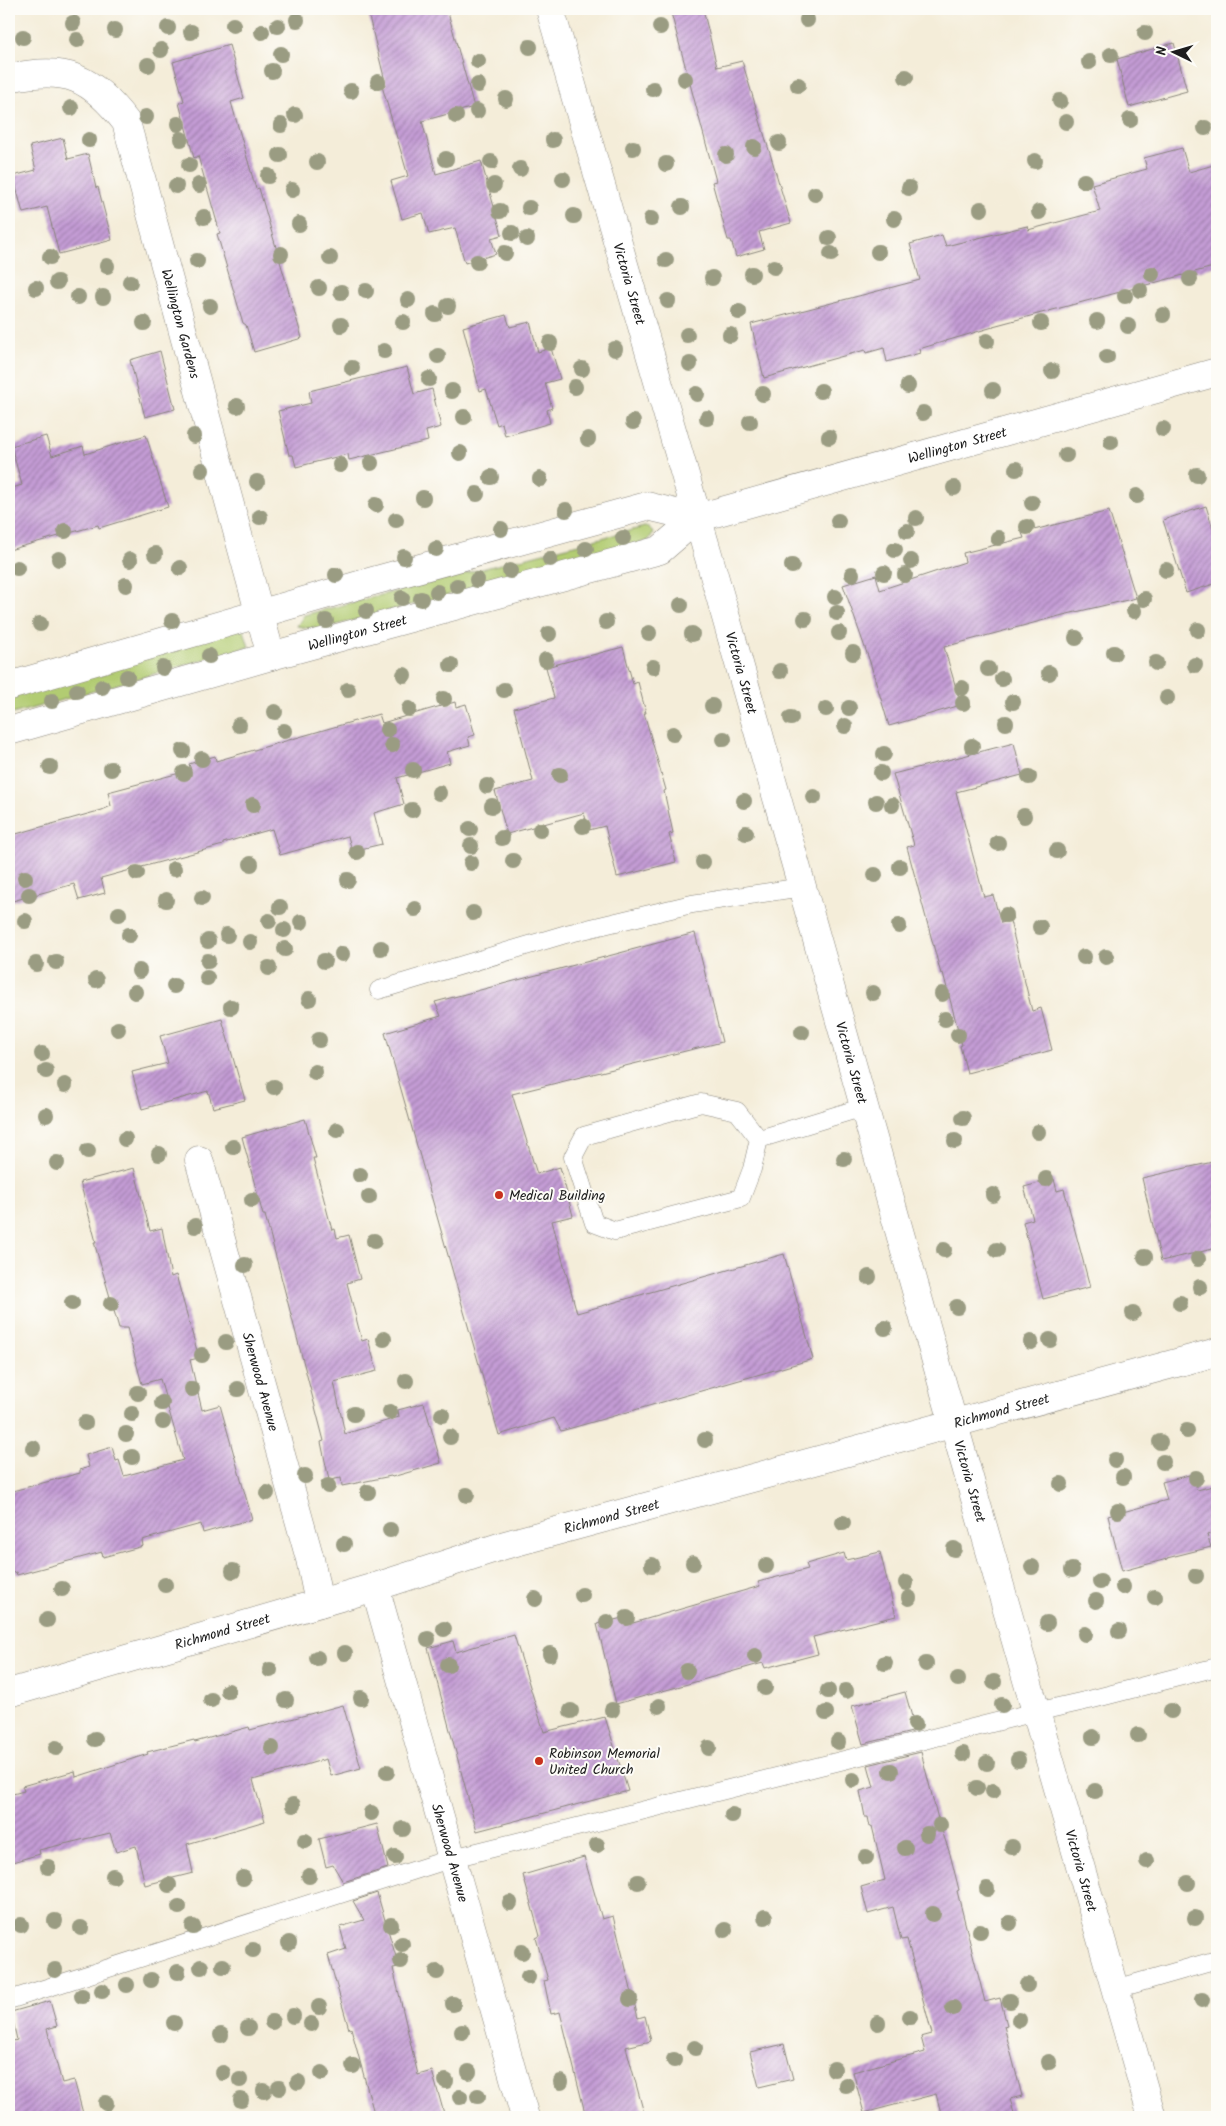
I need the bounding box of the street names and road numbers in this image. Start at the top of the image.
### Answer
street label: Victoria Street [606,240,651,328]
street label: Wellington Gardens [154,267,205,381]
street label: Wellington Street [905,421,1010,470]
street label: Wellington Street [305,609,410,657]
street label: Victoria Street [719,630,763,717]
street label: Victoria Street [829,1019,873,1107]
street label: Sherwood Avenue [235,1330,284,1435]
street label: Richmond Street [951,1388,1053,1435]
street label: Victoria Street [947,1438,991,1526]
street label: Richmond Street [561,1493,663,1541]
street label: Richmond Street [172,1608,273,1656]
street label: Sherwood Avenue [425,1801,474,1906]
street label: Victoria Street [1058,1827,1103,1915]

